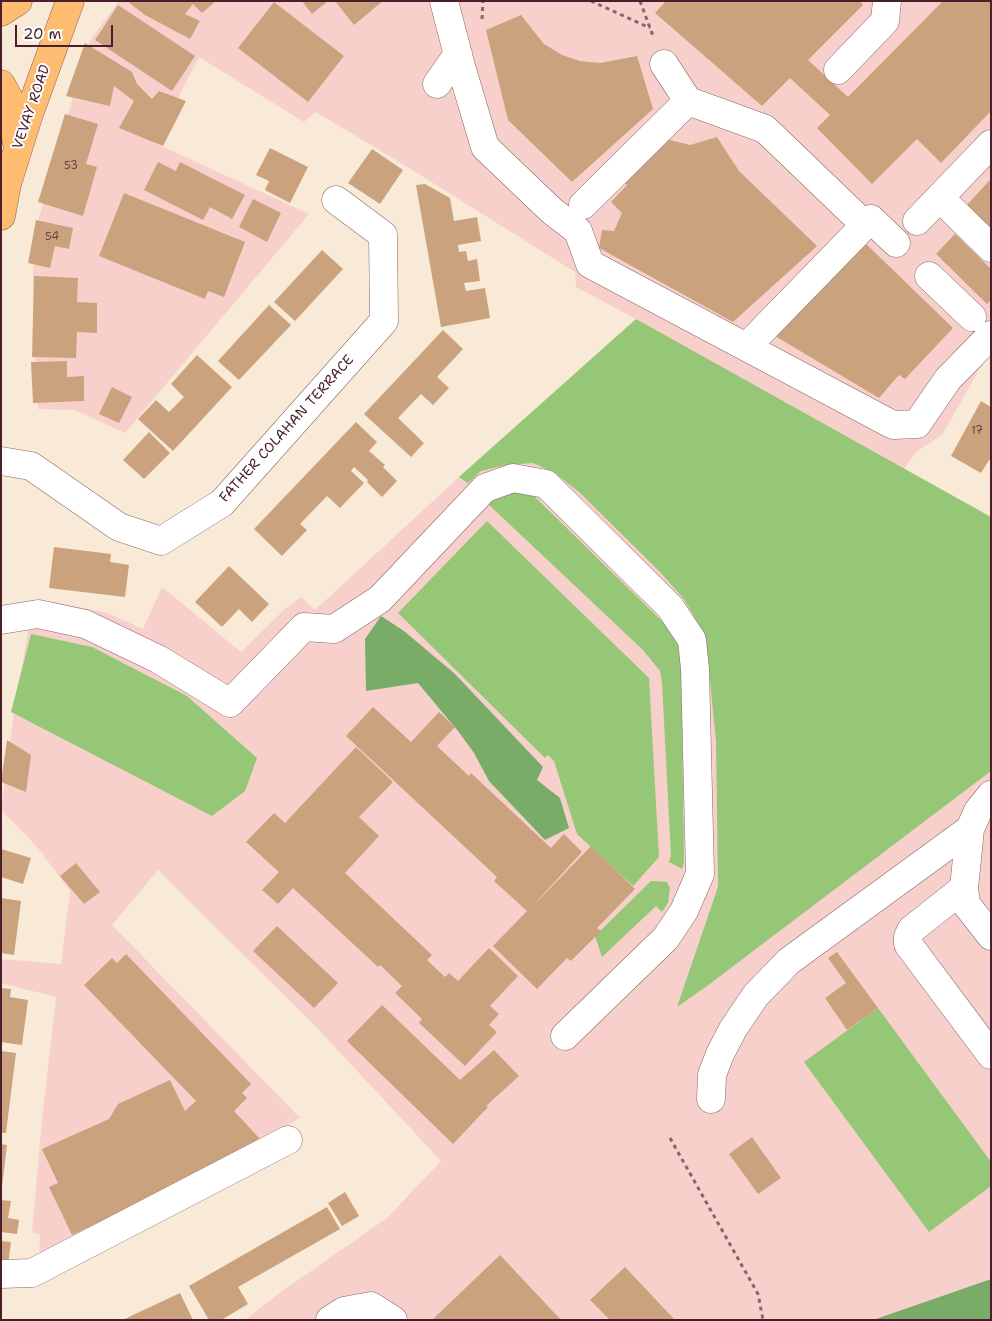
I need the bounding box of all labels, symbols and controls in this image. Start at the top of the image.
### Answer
scale bar [18,15,115,47]
text: 20 m [23,24,62,44]
street label: VEVAY ROAD [10,63,54,151]
house number: 53 [64,159,78,173]
house number: 54 [45,230,59,244]
street label: FATHER COLAHAN TERRACE [216,352,358,506]
house number: 17 [971,424,983,438]

